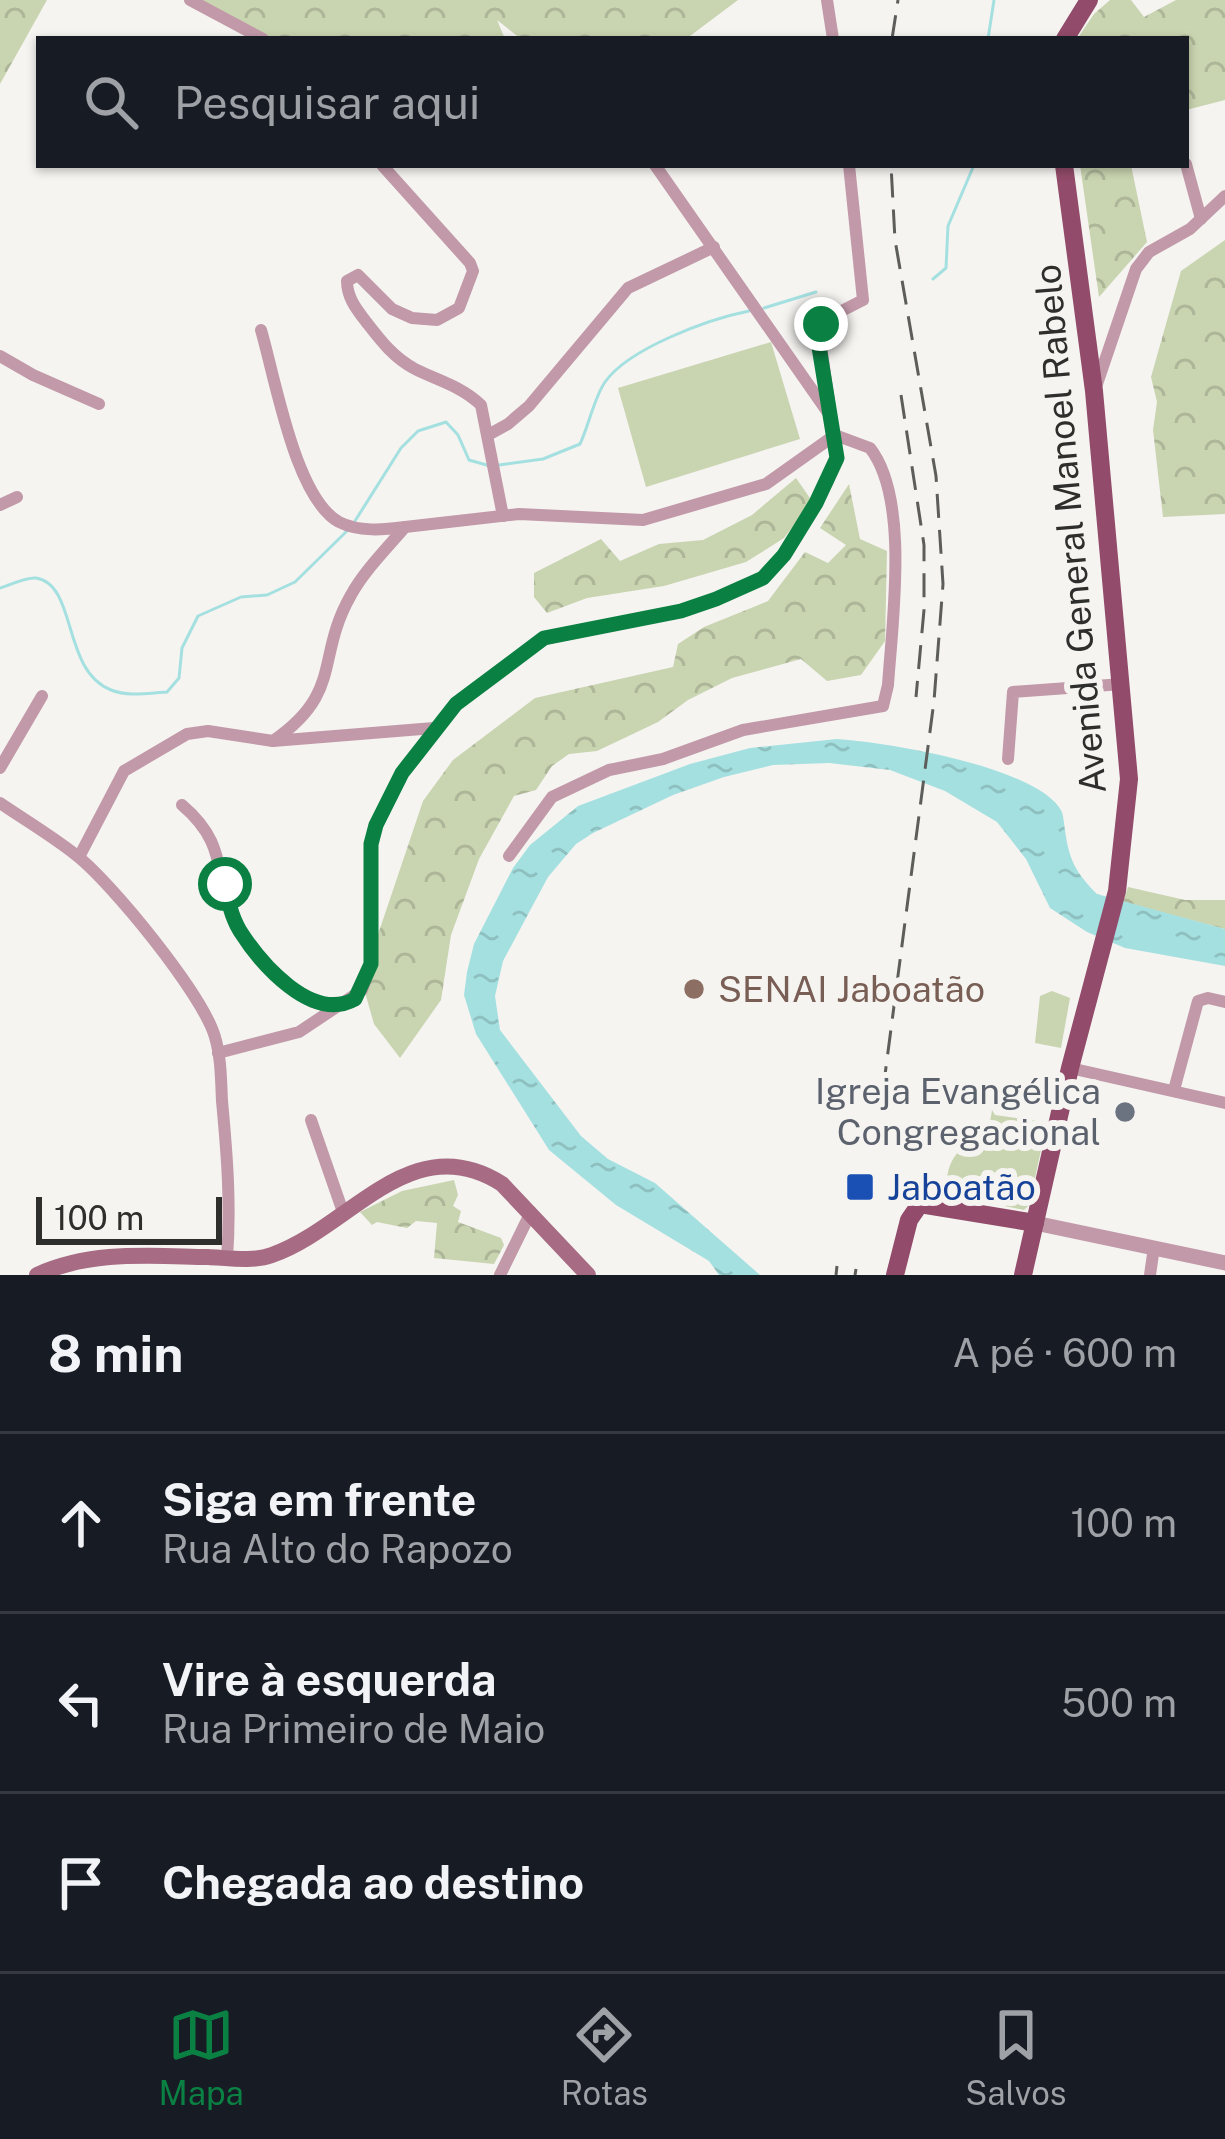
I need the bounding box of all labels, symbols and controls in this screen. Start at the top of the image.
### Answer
search box [36,36,1189,168]
icon: search [78,69,144,135]
text: Pesquisar aqui [174,76,480,129]
street label: Avenida General Manoel Rabelo [1026,263,1114,795]
route end [794,297,848,351]
route start [198,857,252,911]
place label: SENAI Jaboatão [718,968,985,1010]
marker: SENAI Jaboatão [681,976,707,1002]
place label: Igreja Evangélica Congregacional [815,1070,1101,1153]
marker: Igreja Evangélica Congregacional [1112,1099,1138,1125]
place label: Jaboatão [887,1166,1036,1208]
marker: Jaboatão [844,1171,876,1203]
scale bar [36,1191,222,1244]
text: 100 m [54,1199,144,1237]
text: 8 min [48,1324,183,1383]
text: A pé · 600 m [952,1330,1177,1376]
text: Siga em frente [162,1473,476,1526]
icon: ahead [48,1490,114,1556]
text: 100 m [1070,1500,1177,1546]
text: Rua Alto do Rapozo [162,1526,513,1572]
text: Vire à esquerda [162,1653,497,1706]
icon: left [48,1670,114,1736]
text: 500 m [1061,1680,1177,1726]
text: Rua Primeiro de Maio [162,1706,545,1752]
icon: arrive [48,1850,114,1916]
text: Chegada ao destino [162,1856,584,1909]
tab: Mapa [159,2002,244,2112]
tab: Rotas [561,2002,648,2112]
tab: Salvos [965,2002,1066,2112]

